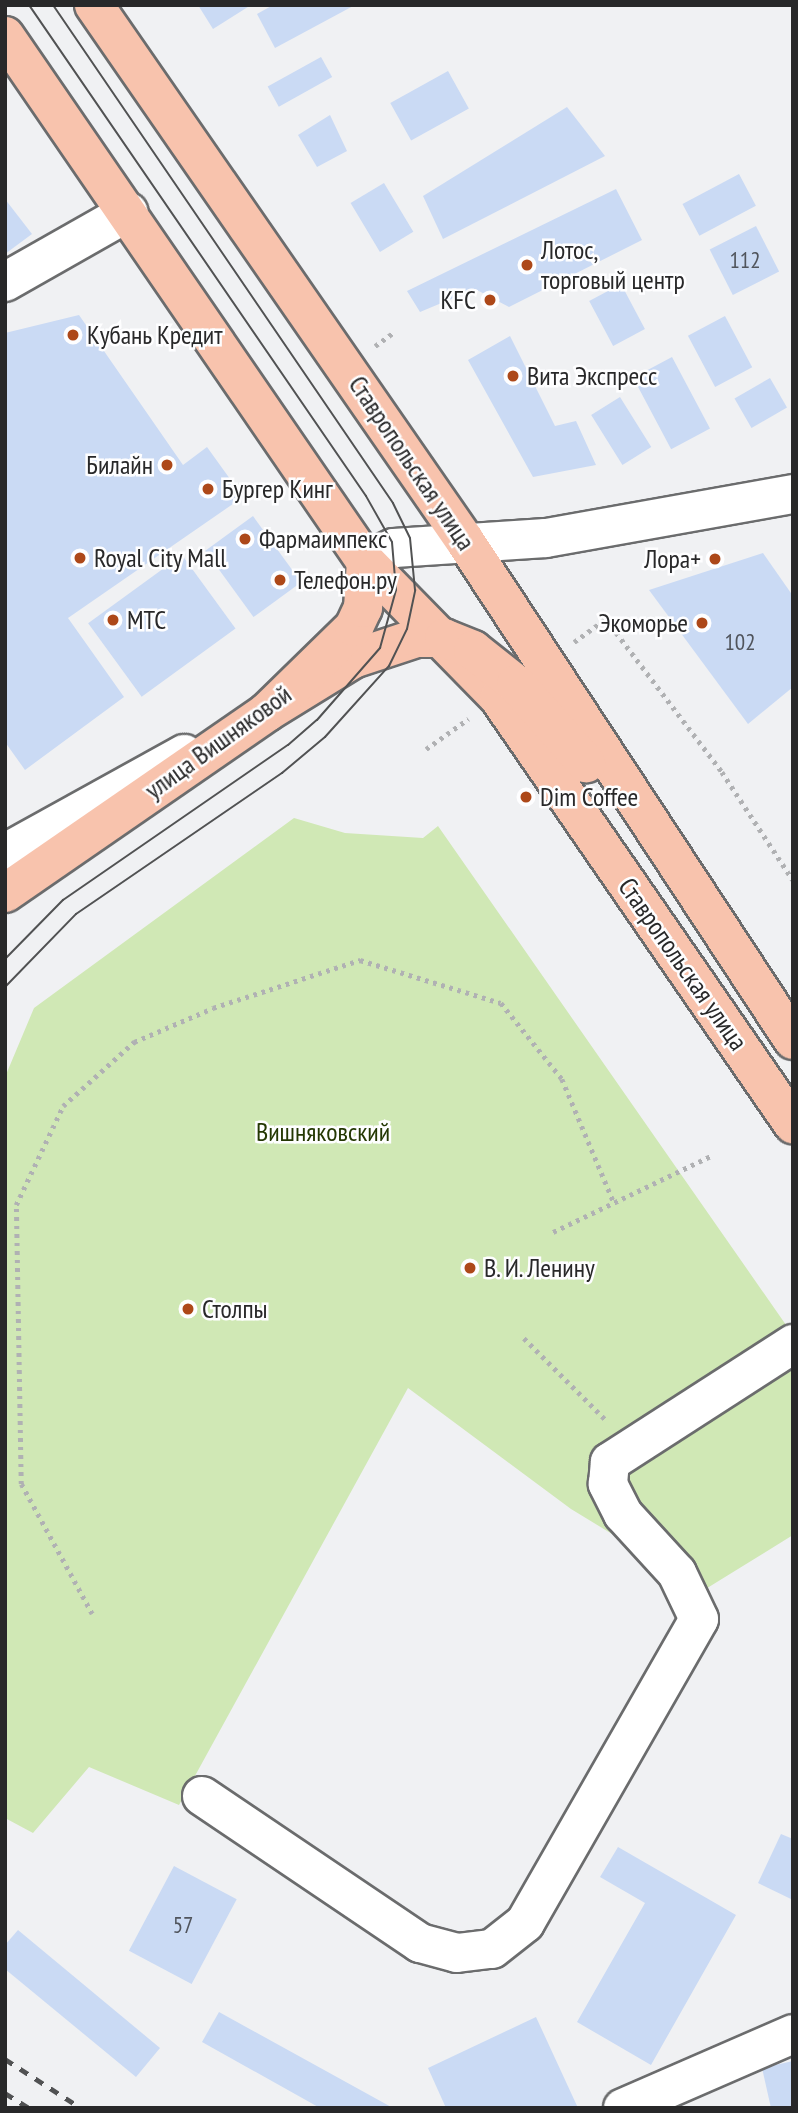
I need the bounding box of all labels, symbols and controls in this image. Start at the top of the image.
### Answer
place label: Лотос, торговый центр [541,234,685,296]
house number: 112 [729,246,761,274]
marker: Лотос, торговый центр [519,257,535,273]
place label: KFC [441,284,476,316]
marker: KFC [482,292,498,308]
place label: Кубань Кредит [87,319,223,351]
marker: Кубань Кредит [65,327,81,343]
place label: Вита Экспресс [527,360,657,392]
marker: Вита Экспресс [505,368,521,384]
street label: Ставропольская улица [342,370,482,556]
place label: Билайн [86,449,153,481]
marker: Билайн [159,457,175,473]
place label: Бургер Кинг [222,473,333,505]
marker: Бургер Кинг [200,481,216,497]
place label: Фармаимпекс [259,523,387,555]
marker: Фармаимпекс [237,531,253,547]
place label: Royal City Mall [94,542,227,574]
place label: Лора+ [644,543,701,575]
marker: Royal City Mall [72,550,88,566]
marker: Лора+ [707,551,723,567]
place label: Телефон.ру [294,564,397,596]
marker: Телефон.ру [272,572,288,588]
place label: МТС [127,604,166,636]
place label: Экоморье [598,607,688,639]
marker: МТС [105,612,121,628]
marker: Экоморье [694,615,710,631]
house number: 102 [724,628,756,656]
street label: улица Вишняковой [139,678,297,806]
place label: Dim Coffee [540,781,638,813]
marker: Dim Coffee [518,789,534,805]
street label: Ставропольская улица [612,872,754,1056]
park label: Вишняковский [256,1116,390,1148]
place label: В. И. Ленину [484,1252,598,1284]
marker: В. И. Ленину [462,1260,478,1276]
place label: Столпы [202,1293,268,1325]
marker: Столпы [180,1301,196,1317]
house number: 57 [173,1911,193,1939]

